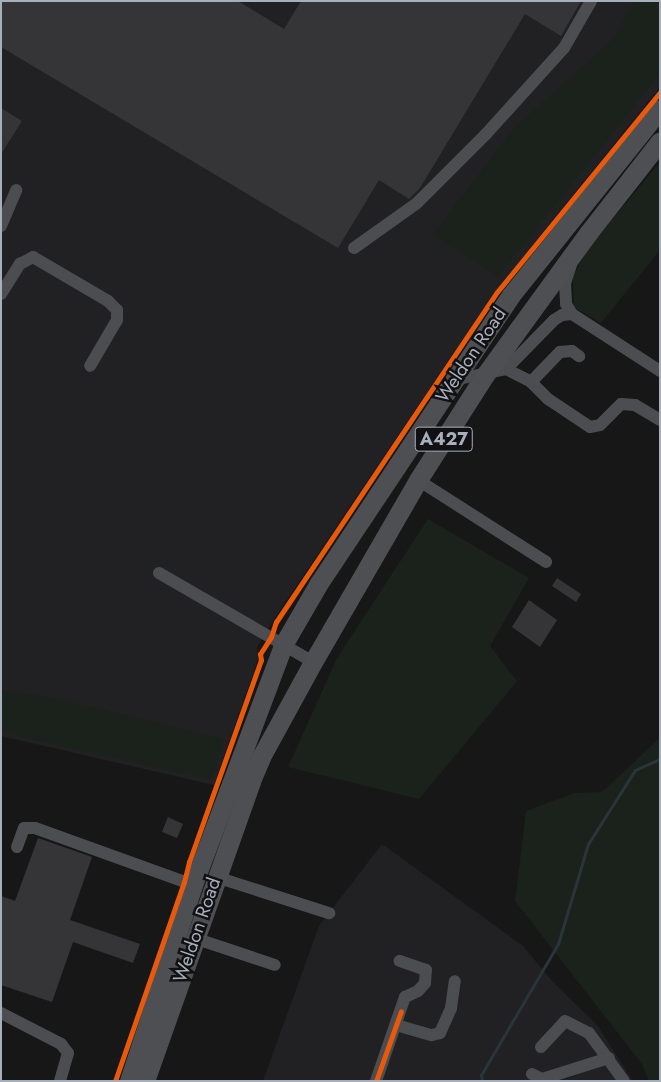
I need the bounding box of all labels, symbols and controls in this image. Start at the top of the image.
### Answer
street label: Weldon Road [431,303,511,407]
road number: A427 [414,424,474,454]
street label: Weldon Road [168,875,226,985]

